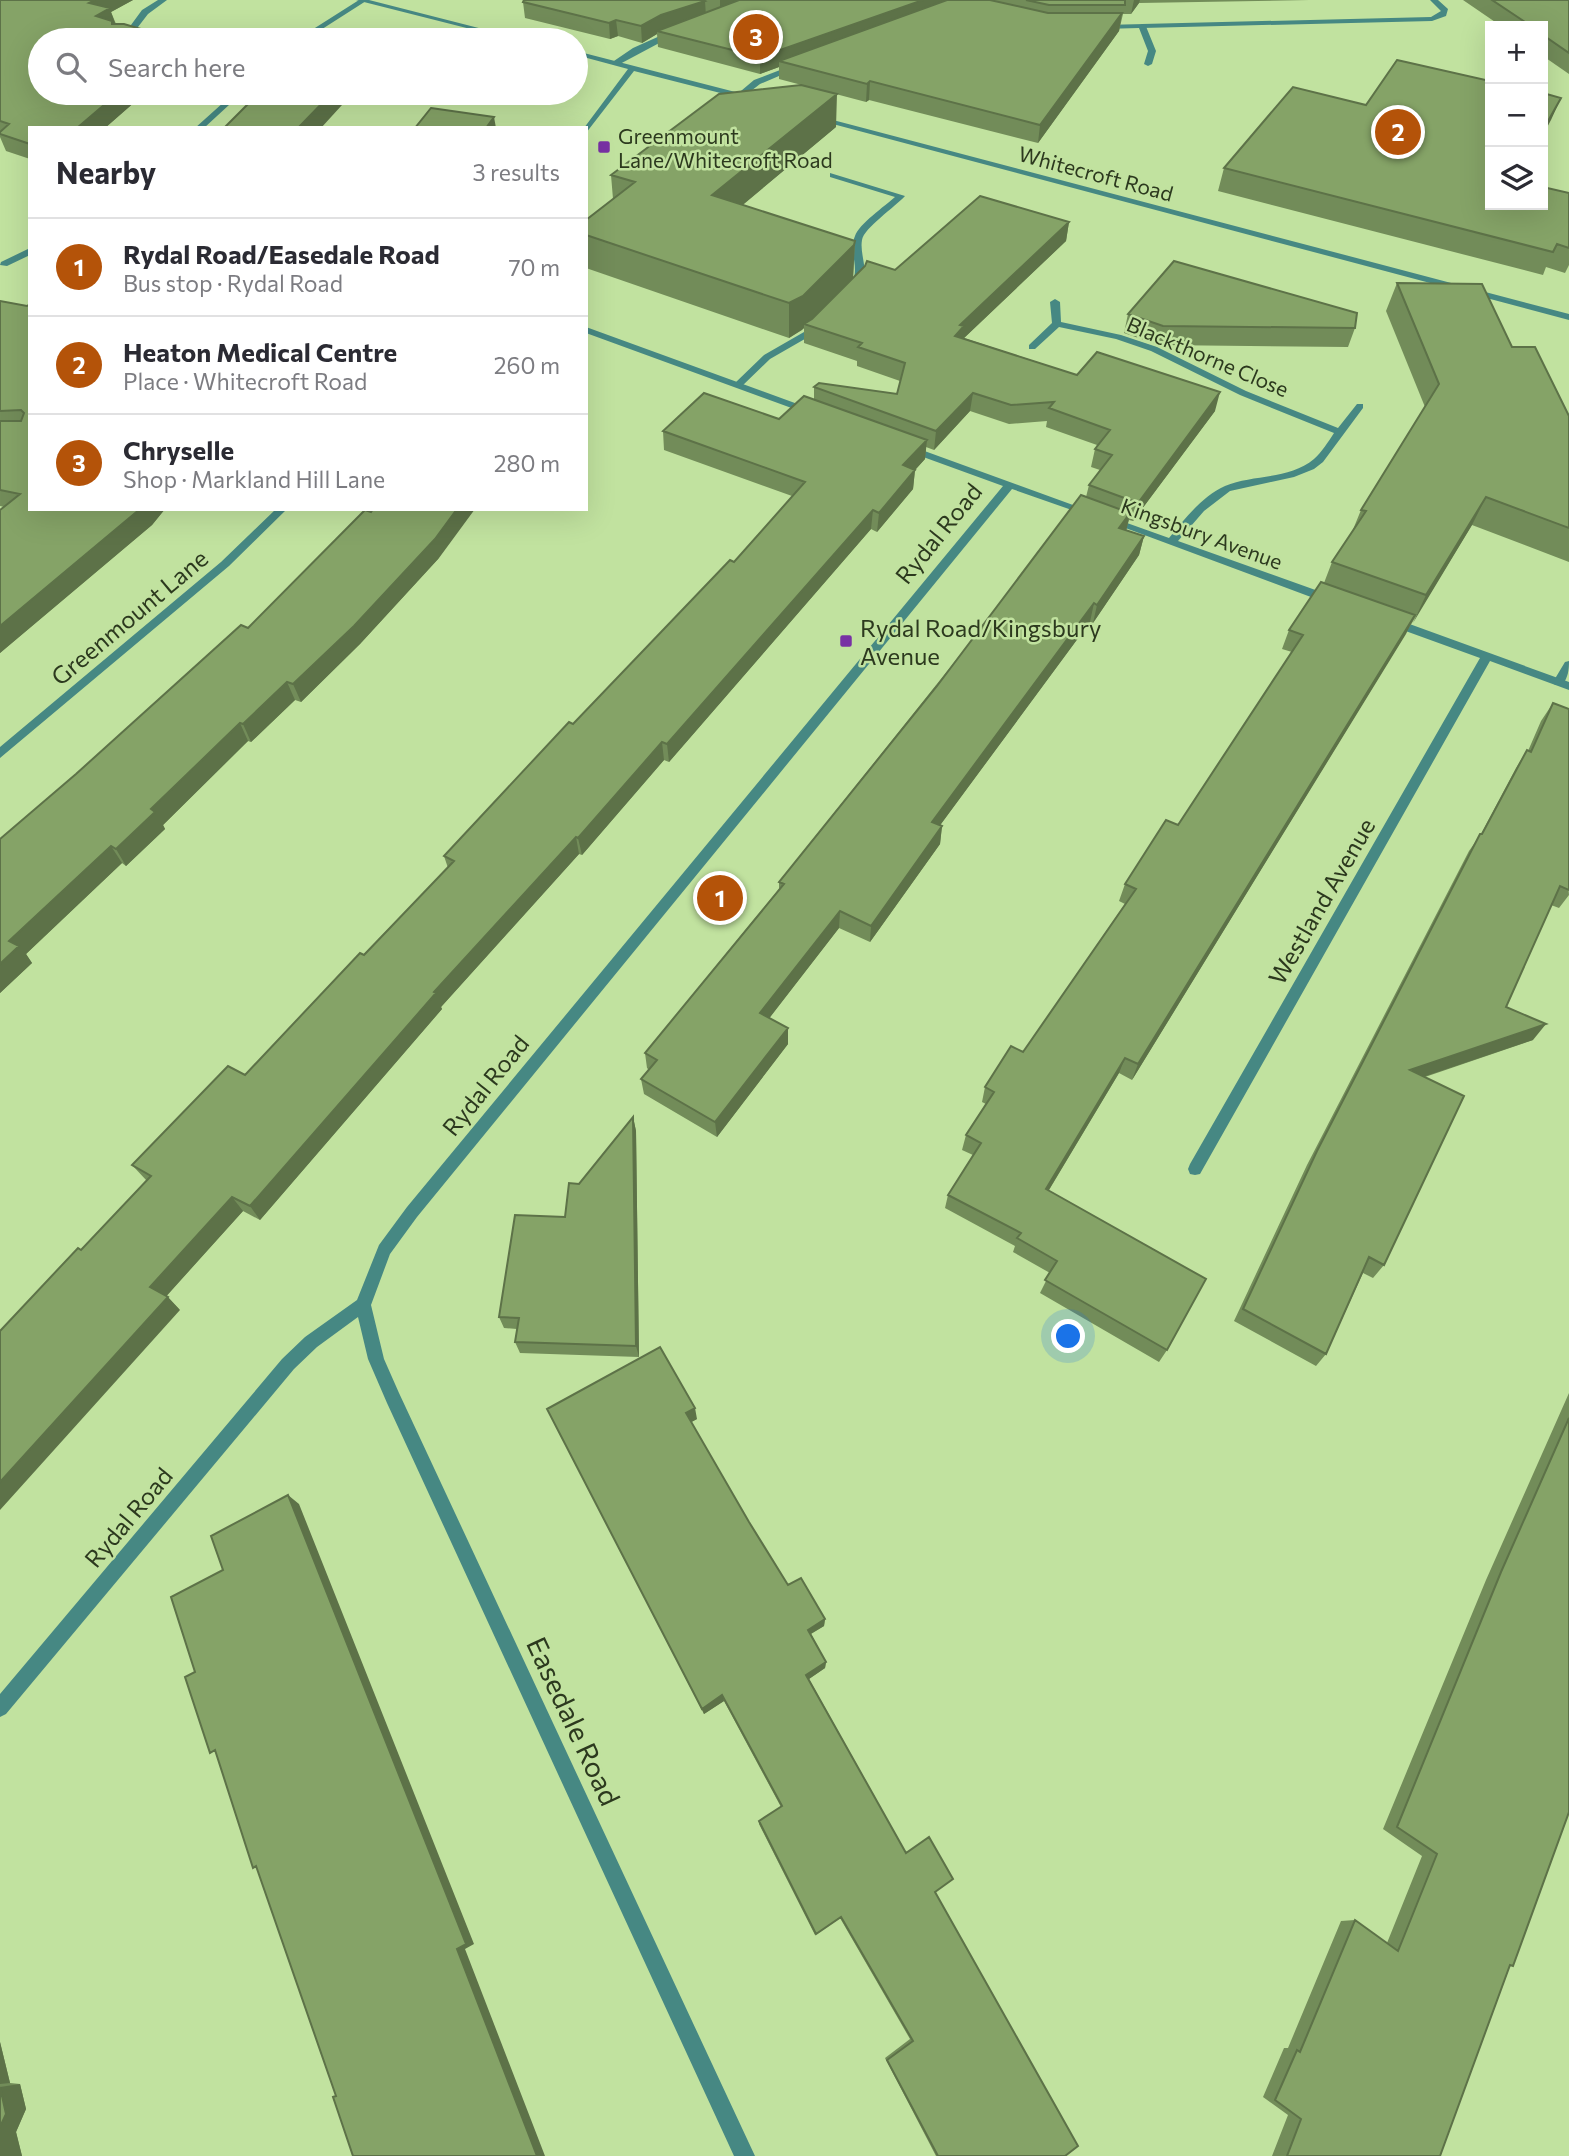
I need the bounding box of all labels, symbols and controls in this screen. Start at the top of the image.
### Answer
pin: 3 [733,11,779,63]
map controls [1485,21,1548,210]
button: + [1485,21,1548,84]
search box [28,28,588,105]
icon: search [52,48,90,86]
text: Search here [108,51,246,82]
button: − [1485,84,1548,147]
pin: 2 [1375,106,1421,158]
place label: Greenmount Lane/Whitecroft Road [618,123,833,172]
marker: Greenmount Lane/Whitecroft Road [596,139,612,155]
street label: Whitecroft Road [1016,140,1176,206]
button: layers [1485,147,1548,210]
text: Nearby [56,153,156,190]
text: 3 results [473,158,560,186]
text: Rydal Road/Easedale Road [123,238,440,269]
text: 1 [74,253,84,281]
text: 70 m [508,253,560,281]
text: Bus stop · Rydal Road [123,269,343,297]
street label: Blackthorne Close [1123,311,1293,401]
text: Heaton Medical Centre [123,336,397,367]
text: 2 [72,351,86,379]
text: 260 m [494,351,560,379]
text: Place · Whitecroft Road [123,367,367,395]
text: Chryselle [123,434,234,465]
text: 3 [72,449,86,477]
text: 280 m [494,449,560,477]
text: Shop · Markland Hill Lane [123,465,385,493]
street label: Rydal Road [889,477,987,589]
street label: Kingsbury Avenue [1118,492,1286,574]
street label: Greenmount Lane [45,543,213,691]
place label: Rydal Road/Kingsbury Avenue [860,613,1101,670]
marker: Rydal Road/Kingsbury Avenue [838,633,854,649]
street label: Westland Avenue [1262,813,1380,989]
pin: 1 [697,872,743,924]
street label: Rydal Road [436,1029,534,1141]
your location [1051,1319,1085,1353]
street label: Rydal Road [78,1461,178,1573]
street label: Easedale Road [520,1631,628,1811]

